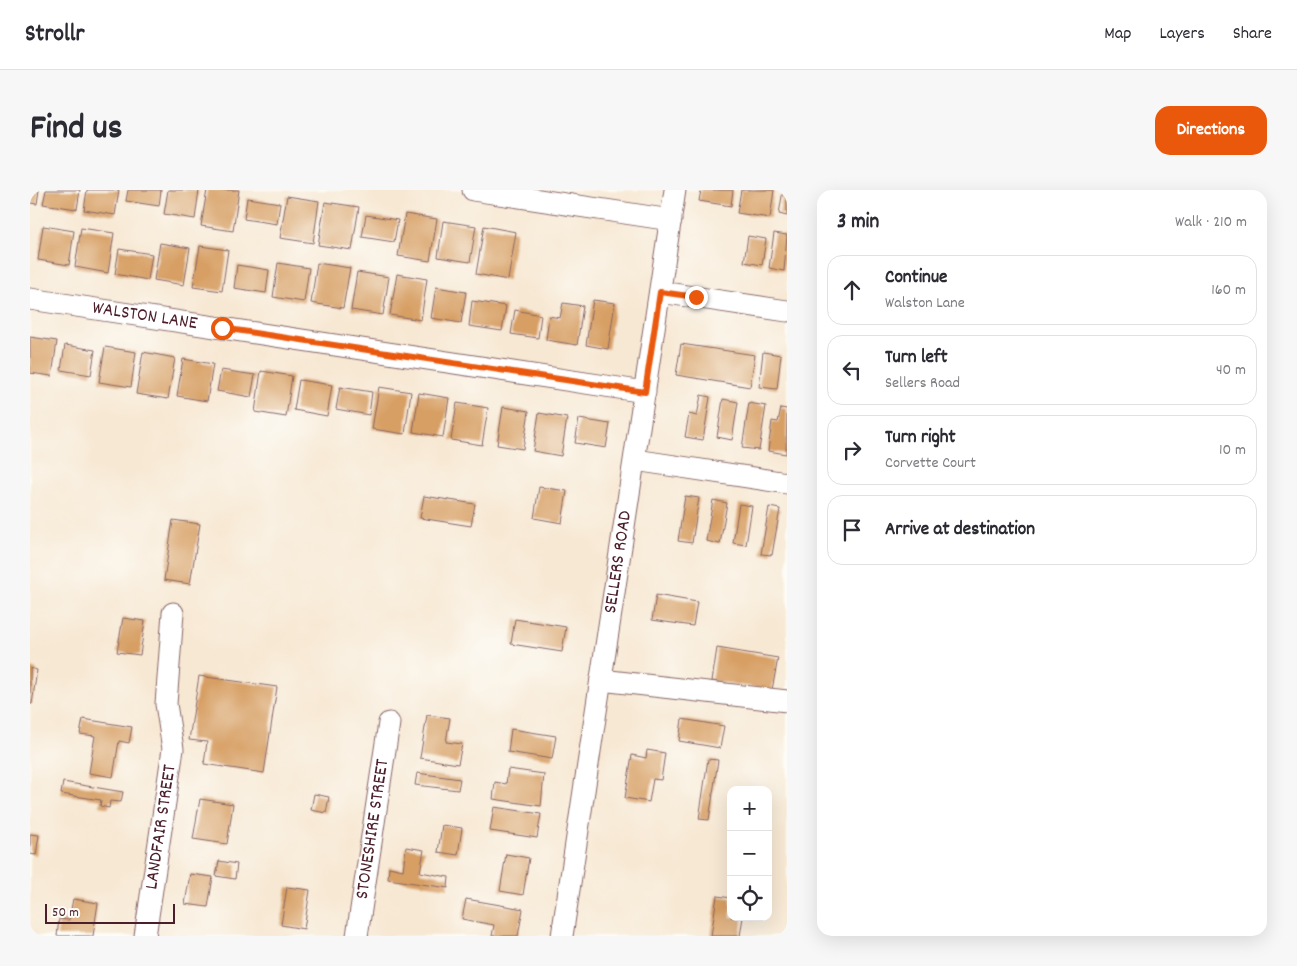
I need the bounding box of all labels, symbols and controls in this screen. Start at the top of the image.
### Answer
text: Strollr [25,18,84,52]
text: Map [1104,22,1131,47]
text: Layers [1159,22,1205,47]
text: Share [1233,22,1272,47]
text: Find us [30,105,122,155]
button: Directions [1155,106,1267,155]
text: 3 min [837,208,879,238]
text: Walk · 210 m [1175,211,1247,234]
text: Continue [885,265,947,292]
icon: ahead [838,276,866,304]
text: 160 m [1211,279,1246,302]
route end [685,286,708,309]
text: Walston Lane [885,292,965,315]
street label: WALSTON LANE [90,295,199,338]
route start [211,317,234,340]
text: Turn left [885,345,948,372]
icon: left [838,356,866,384]
text: 40 m [1216,359,1246,382]
text: Sellers Road [885,372,960,395]
text: Turn right [885,425,956,452]
icon: right [838,436,866,464]
text: 10 m [1219,439,1246,462]
text: Corvette Court [885,452,976,475]
street label: SELLERS ROAD [598,509,640,616]
icon: arrive [838,516,866,544]
text: Arrive at destination [885,517,1035,544]
street label: STONESHIRE STREET [349,757,397,901]
street label: LANDFAIR STREET [139,763,184,891]
map controls [727,786,772,921]
button: + [727,786,772,831]
button: − [727,831,772,876]
button: locate [727,876,772,921]
scale bar [45,901,175,924]
text: 50 m [52,903,79,923]

